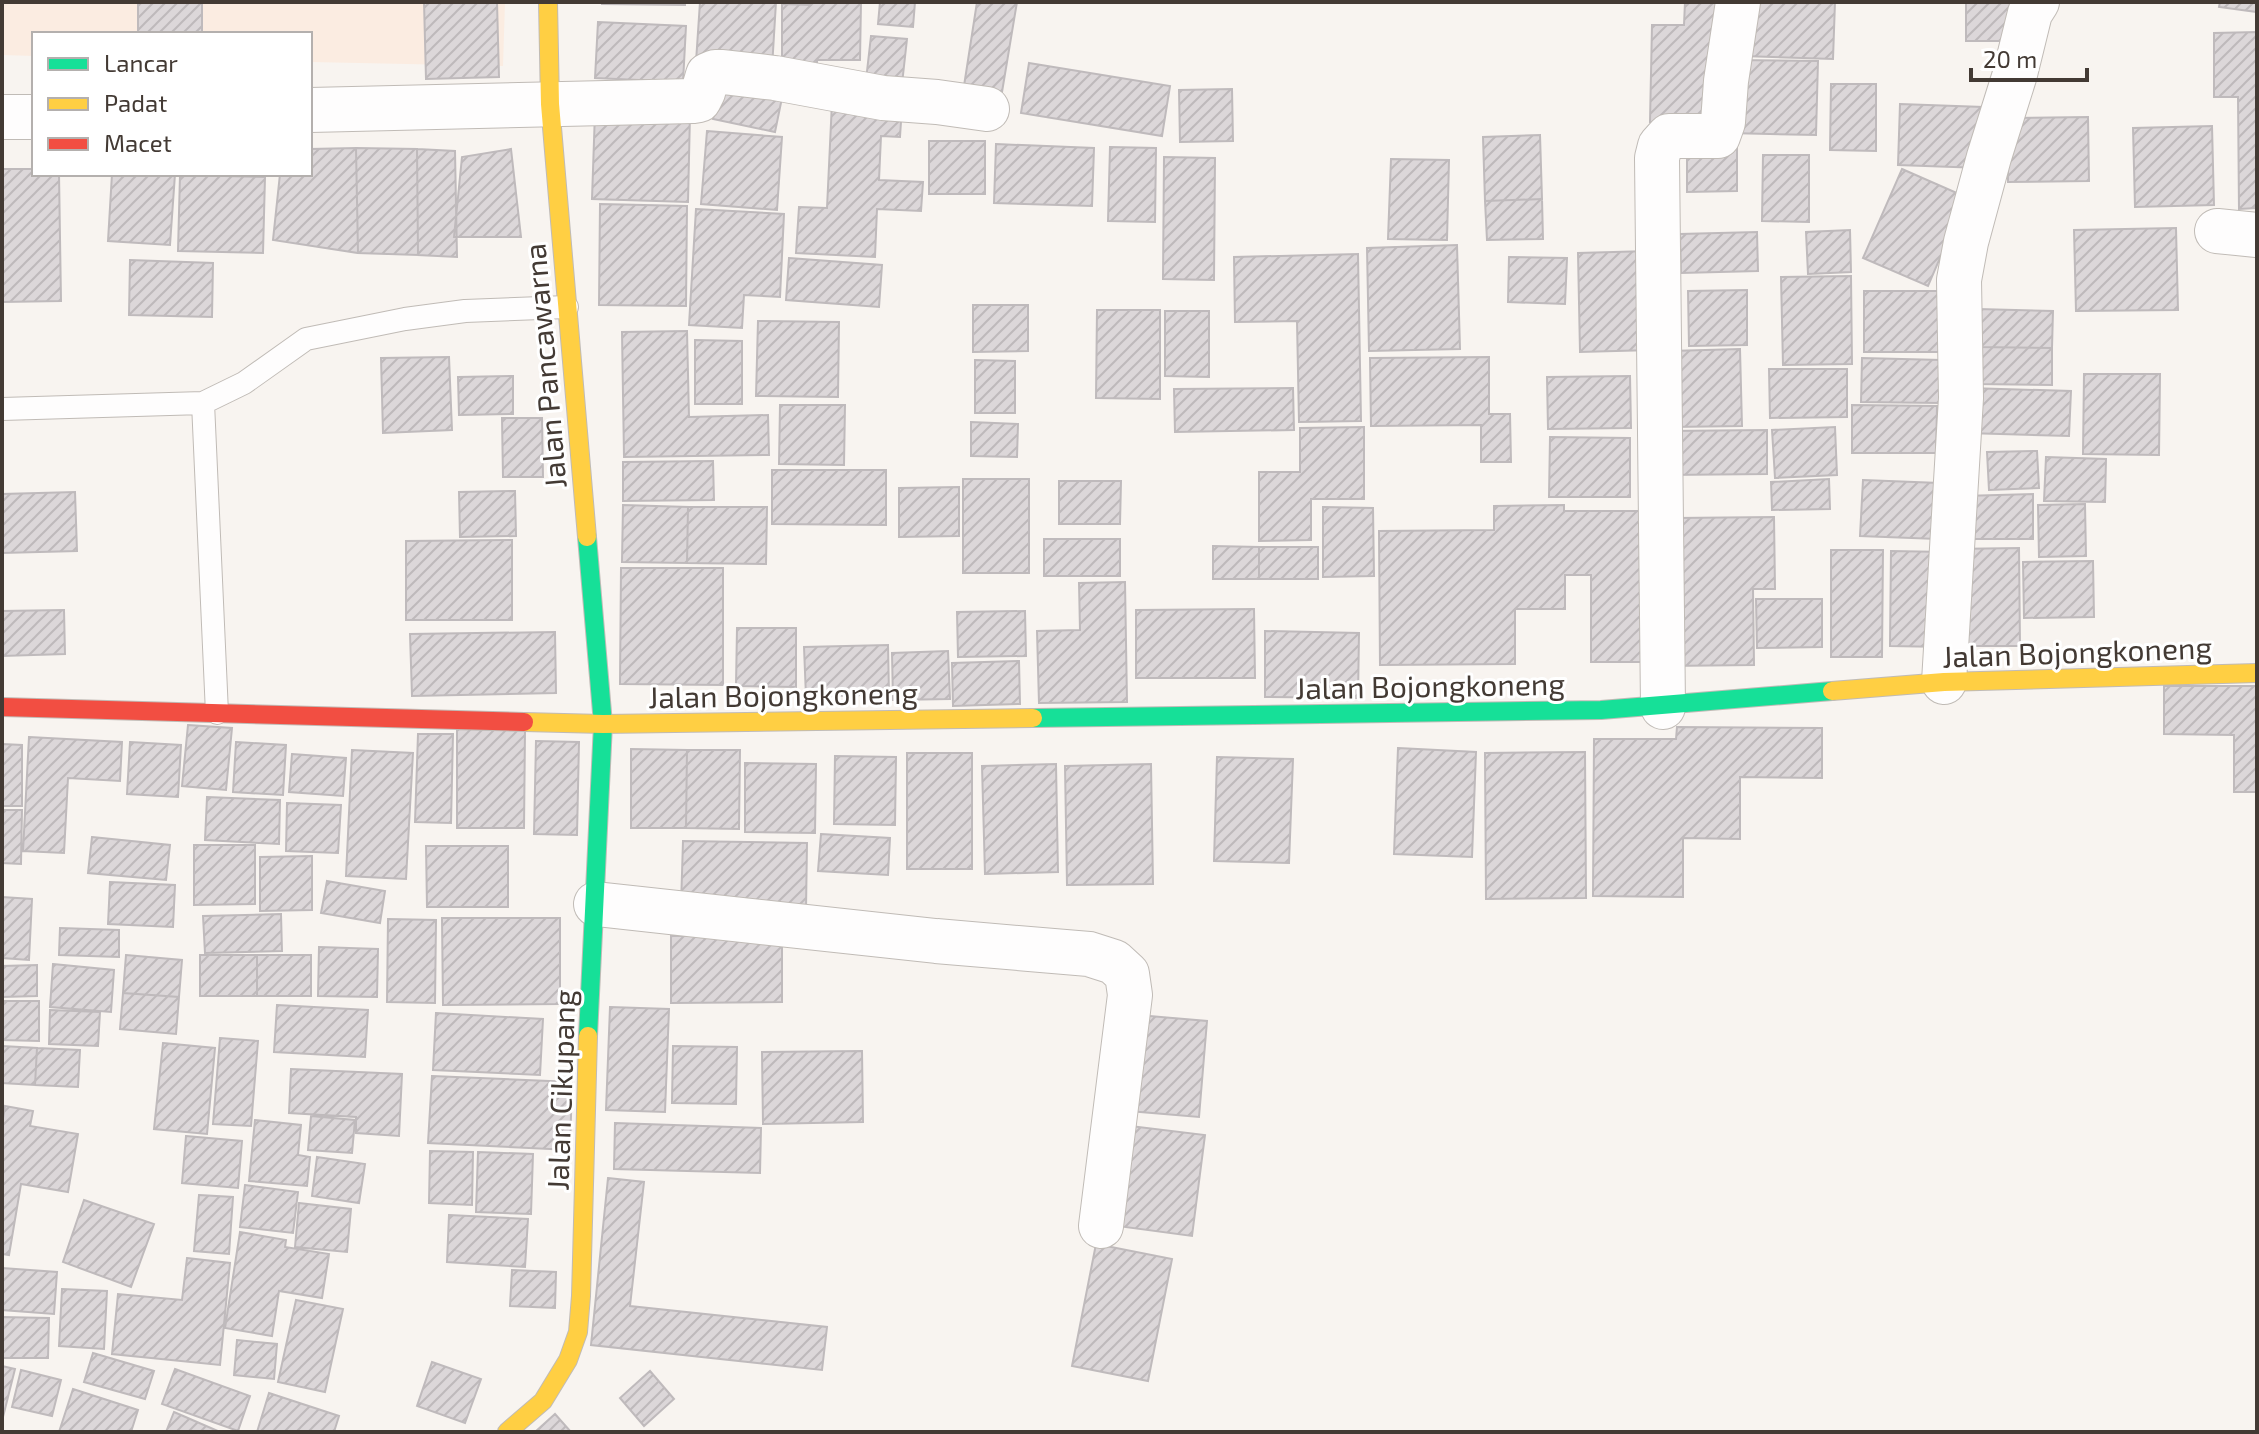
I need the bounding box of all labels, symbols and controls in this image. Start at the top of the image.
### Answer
legend [32,32,312,176]
scale bar [1971,32,2087,82]
text: 20 m [1983,44,2037,73]
text: Lancar [104,48,178,77]
text: Padat [104,88,167,117]
text: Macet [104,128,172,157]
street label: Jalan Pancawarna [515,242,573,490]
street label: Jalan Bojongkoneng [1941,628,2213,674]
street label: Jalan Bojongkoneng [1295,665,1566,705]
street label: Jalan Bojongkoneng [648,674,919,714]
street label: Jalan Cikupang [539,989,582,1191]

